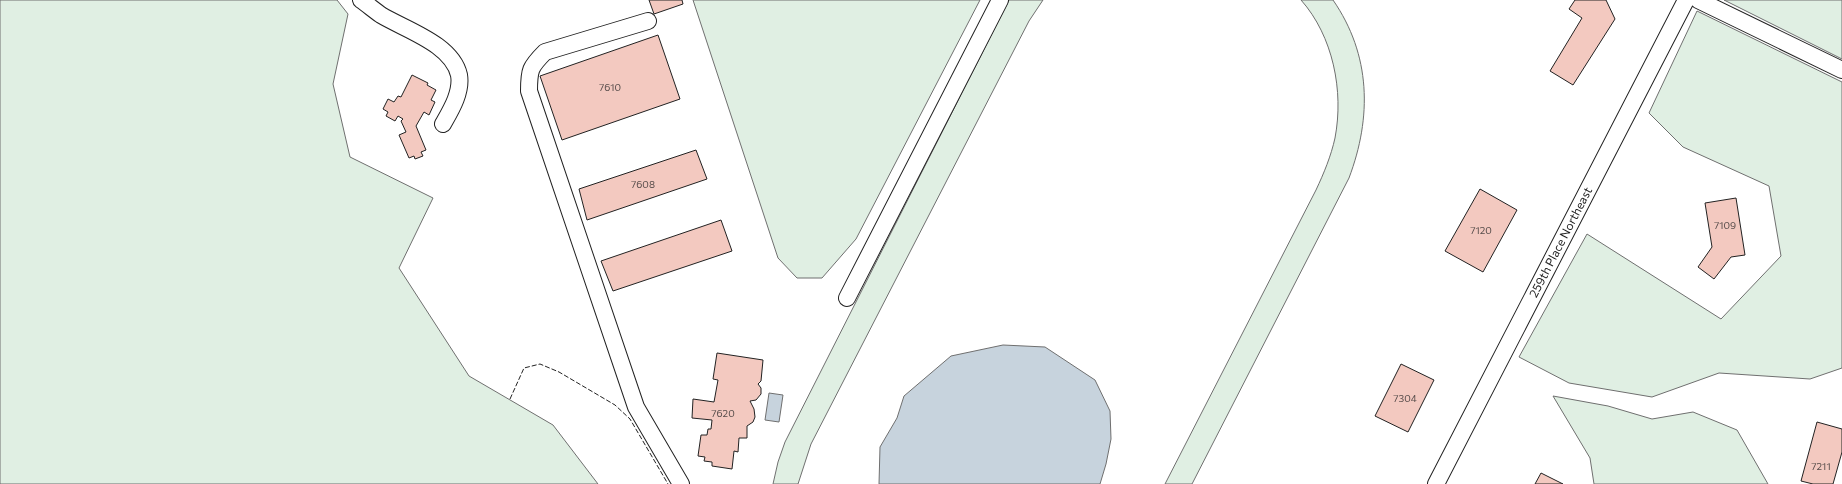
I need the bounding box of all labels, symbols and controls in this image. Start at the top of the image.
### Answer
house number: 7610 [599,81,621,93]
house number: 7608 [631,178,655,190]
street label: 259th Place Northeast [1526,184,1594,299]
house number: 7109 [1714,219,1736,231]
house number: 7120 [1470,224,1492,236]
house number: 7304 [1393,392,1417,404]
house number: 7620 [711,407,735,419]
house number: 7211 [1811,460,1831,472]

